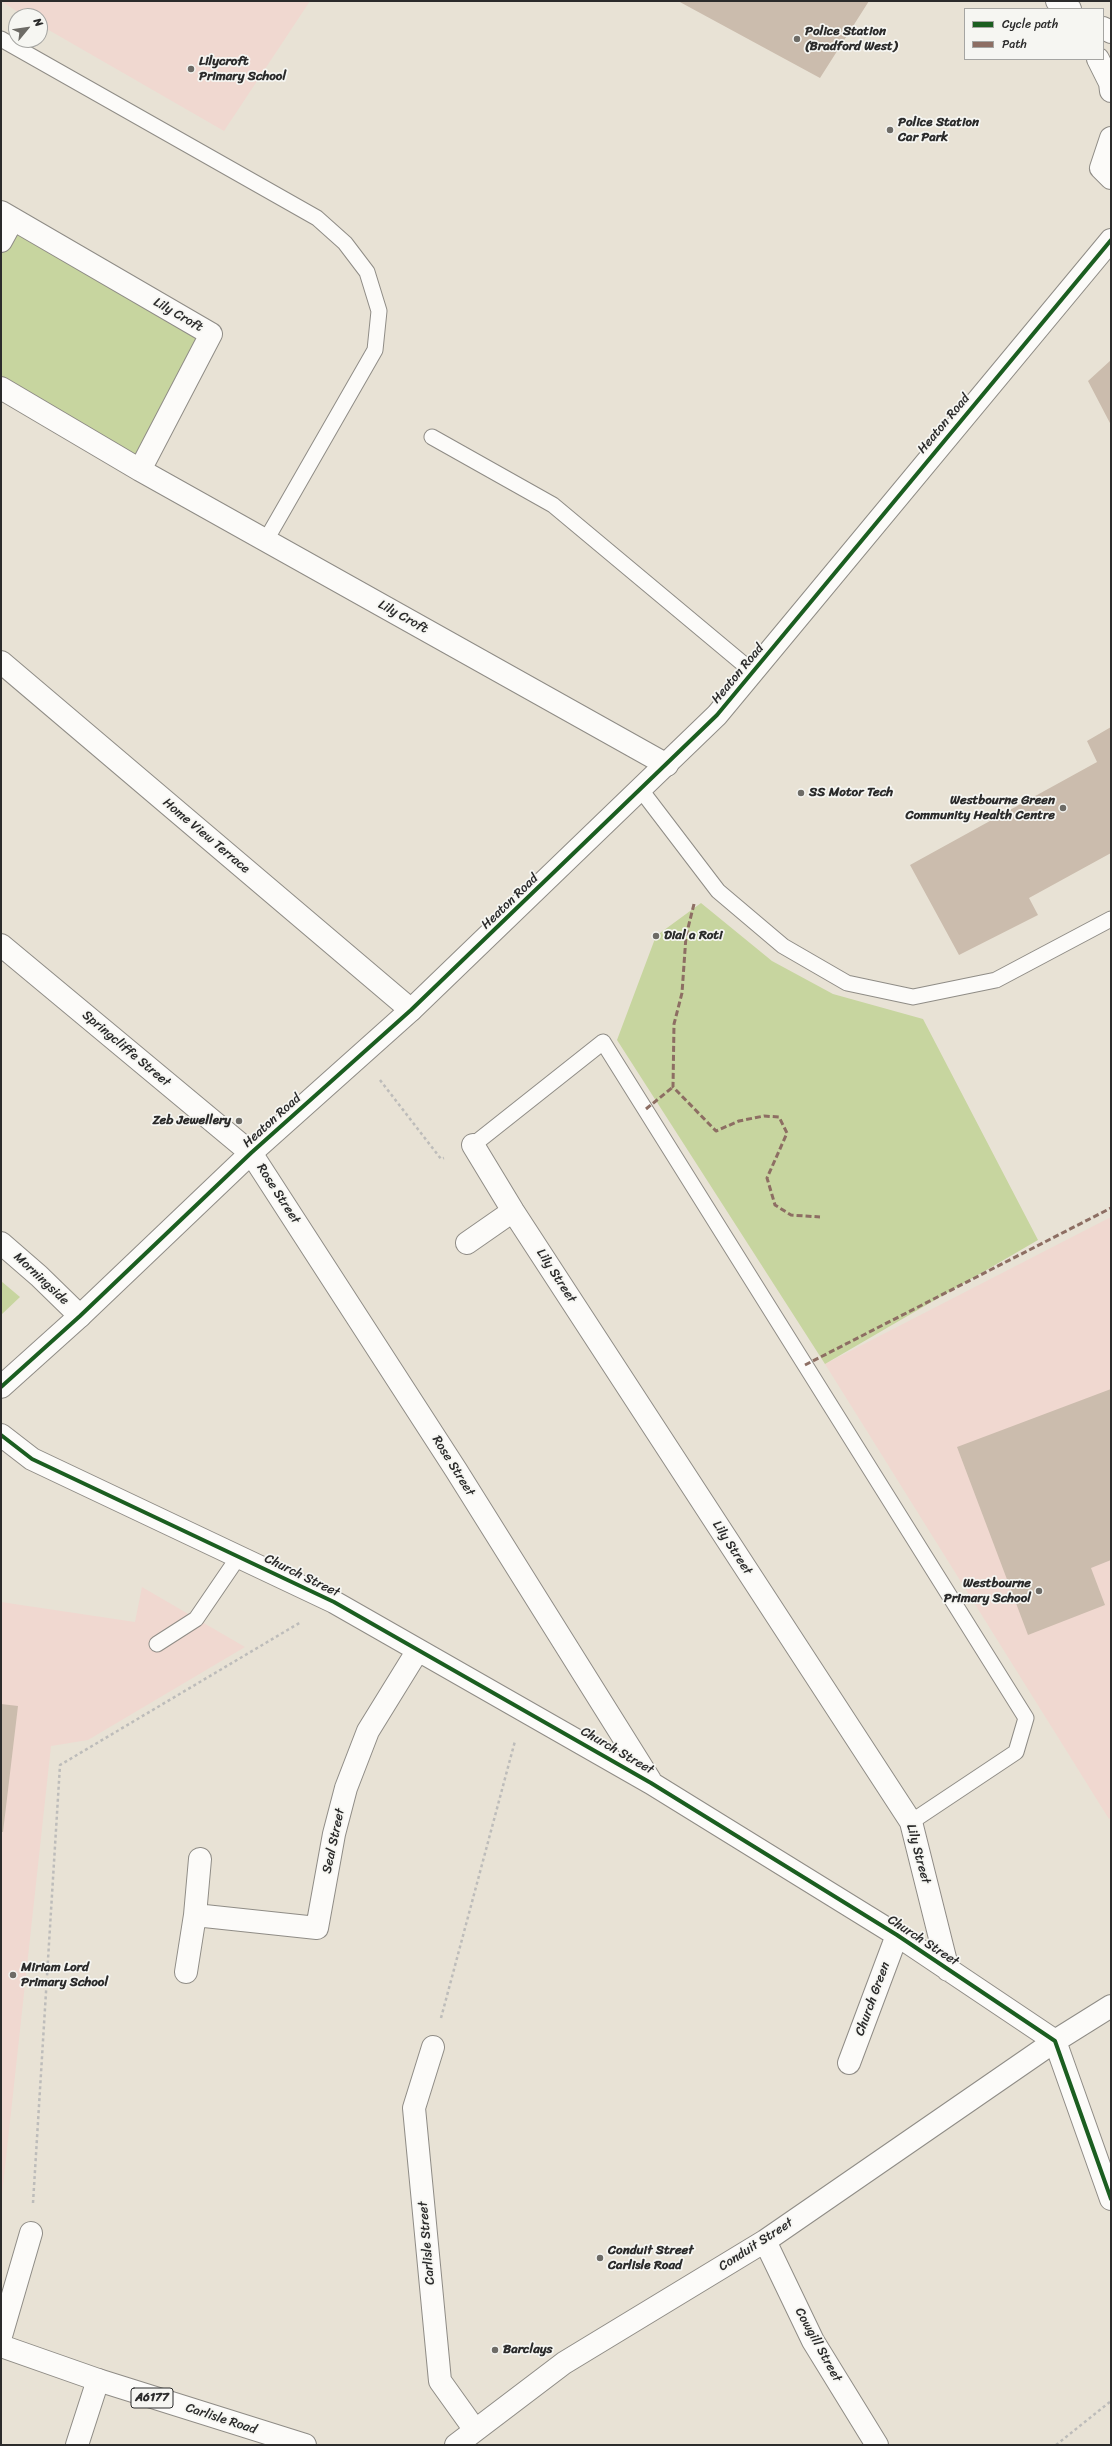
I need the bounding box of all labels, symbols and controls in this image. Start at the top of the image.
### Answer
north arrow [8,8,48,48]
legend [964,8,1104,60]
text: Cycle path [1002,13,1058,35]
text: N [28,14,48,30]
place label: Police Station (Bradford West) [805,24,897,55]
text: Path [1002,33,1027,55]
marker: Police Station (Bradford West) [792,34,802,44]
place label: Lilycroft Primary School [199,54,286,85]
marker: Lilycroft Primary School [186,64,196,74]
place label: Police Station Car Park [898,115,979,146]
marker: Police Station Car Park [885,125,895,135]
street label: Lily Croft [151,295,205,335]
street label: Heaton Road [915,391,973,457]
street label: Lily Croft [375,597,431,637]
street label: Heaton Road [709,641,767,707]
place label: SS Motor Tech [809,785,893,801]
marker: SS Motor Tech [796,788,806,798]
place label: Westbourne Green Community Health Centre [905,793,1055,824]
street label: Home View Terrace [159,795,253,877]
marker: Westbourne Green Community Health Centre [1058,803,1068,813]
street label: Heaton Road [478,871,542,933]
place label: Dial a Roti [664,928,723,944]
marker: Dial a Roti [651,931,661,941]
street label: Springcliffe Street [79,1008,173,1090]
street label: Heaton Road [240,1091,304,1151]
place label: Zeb Jewellery [153,1113,231,1129]
marker: Zeb Jewellery [234,1116,244,1126]
street label: Rose Street [253,1161,303,1227]
street label: Lily Street [533,1246,579,1306]
street label: Morningside [10,1249,72,1309]
street label: Rose Street [428,1433,478,1499]
street label: Lily Street [709,1518,755,1578]
street label: Church Street [262,1551,342,1601]
place label: Westbourne Primary School [944,1576,1031,1607]
marker: Westbourne Primary School [1034,1586,1044,1596]
street label: Church Street [578,1724,656,1778]
street label: Seal Street [319,1807,349,1875]
street label: Lily Street [903,1822,933,1886]
street label: Church Street [885,1912,961,1970]
place label: Miriam Lord Primary School [21,1960,108,1991]
street label: Church Green [852,1960,894,2038]
marker: Miriam Lord Primary School [8,1970,18,1980]
street label: Carlisle Street [416,2201,438,2285]
street label: Conduit Street [716,2215,796,2275]
place label: Conduit Street Carlisle Road [608,2243,694,2274]
marker: Conduit Street Carlisle Road [595,2253,605,2263]
street label: Cowgill Street [791,2305,845,2385]
place label: Barclays [503,2342,553,2358]
marker: Barclays [490,2345,500,2355]
road number: A6177 [131,2388,173,2408]
street label: Carlisle Road [183,2400,259,2438]

